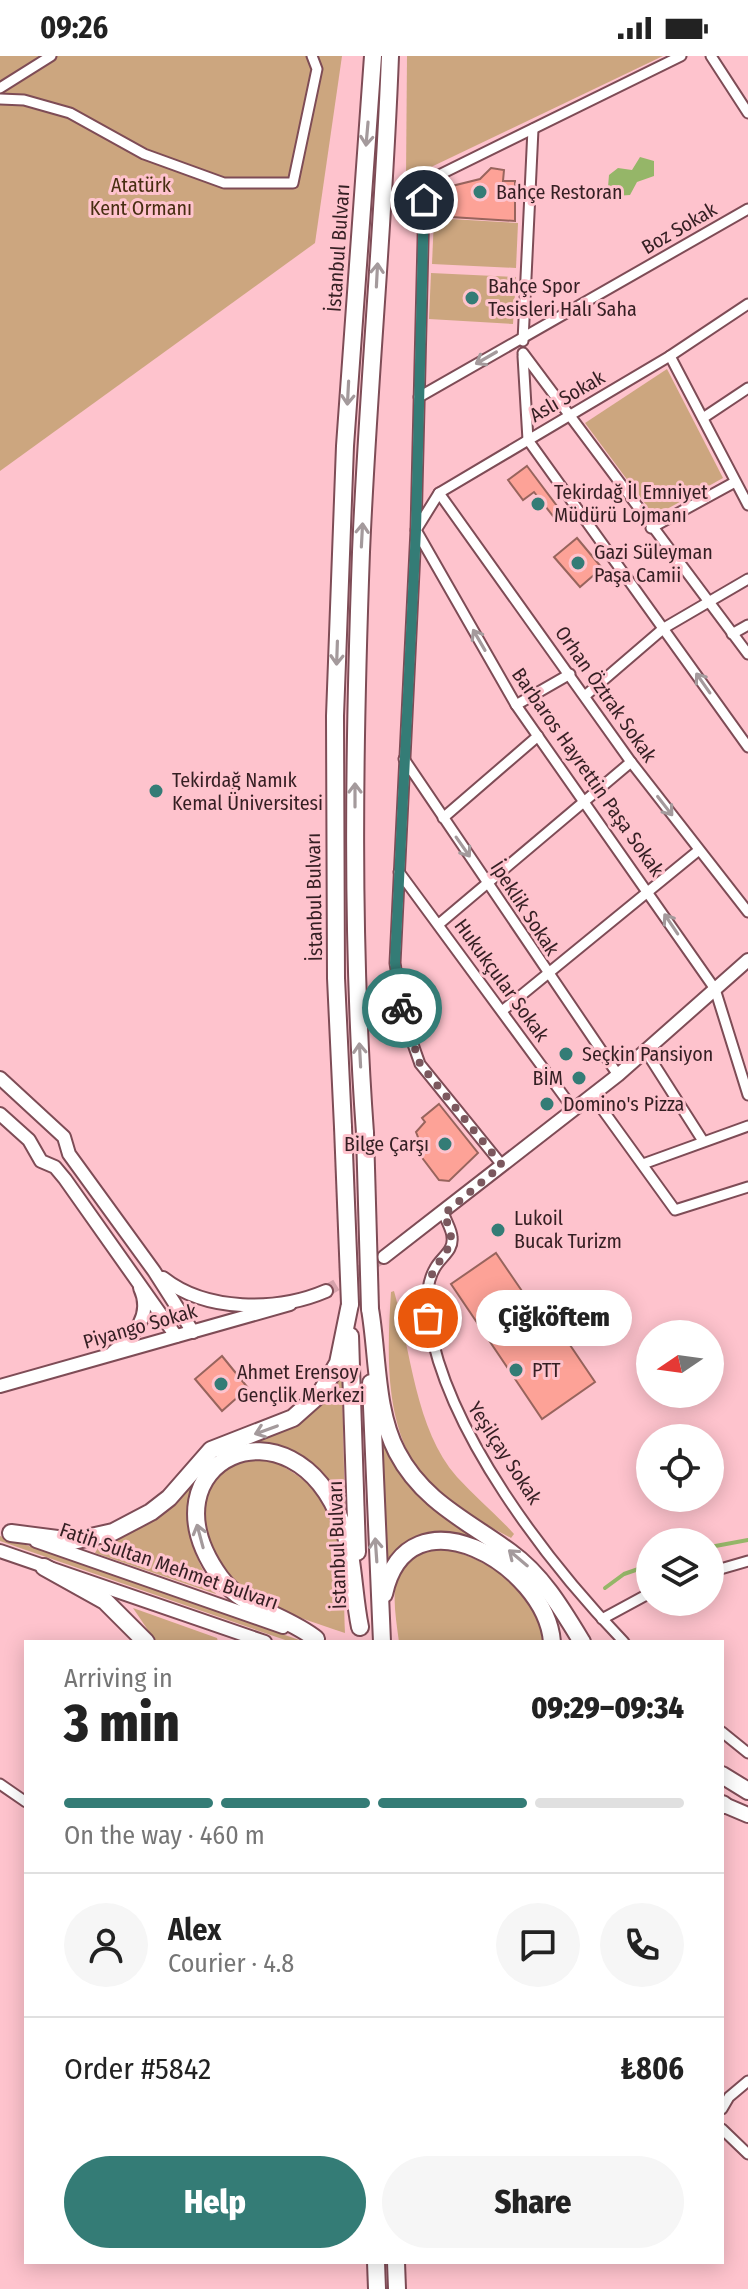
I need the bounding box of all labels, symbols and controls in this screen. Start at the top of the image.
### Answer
text: 09:26 [40,10,108,46]
one-way arrow [359,120,374,147]
pin [390,166,458,234]
park label: Atatürk Kent Ormanı [90,173,192,220]
icon: home [402,178,446,222]
place label: Bahçe Restoran [496,180,623,204]
street label: İstanbul Bulvarı [322,183,354,313]
marker: Bahçe Restoran [471,183,489,201]
street label: Boz Sokak [637,197,721,259]
one-way arrow [369,262,384,289]
place label: Bahçe Spor Tesisleri Halı Saha [488,274,637,321]
marker: Bahçe Spor Tesisleri Halı Saha [463,289,481,307]
one-way arrow [474,351,498,366]
street label: Aslı Sokak [525,365,609,427]
one-way arrow [341,379,356,406]
place label: Tekirdağ İl Emniyet Müdürü Lojmanı [554,480,708,527]
marker: Tekirdağ İl Emniyet Müdürü Lojmanı [529,495,547,513]
one-way arrow [355,522,370,549]
place label: Gazi Süleyman Paşa Camii [594,540,713,588]
marker: Gazi Süleyman Paşa Camii [569,554,587,572]
street label: Orhan Öztrak Sokak [550,621,662,767]
one-way arrow [471,629,487,652]
one-way arrow [329,639,344,666]
street label: Barbaros Hayrettin Paşa Sokak [506,663,670,882]
one-way arrow [695,672,711,694]
place label: Tekirdağ Namık Kemal Üniversitesi [172,768,323,815]
marker: Tekirdağ Namık Kemal Üniversitesi [147,782,165,800]
one-way arrow [347,782,363,809]
one-way arrow [656,795,673,816]
street label: İstanbul Bulvarı [301,833,327,961]
one-way arrow [455,836,472,858]
street label: İpeklik Sokak [486,856,565,960]
street label: Hukukçular Sokak [450,914,555,1046]
one-way arrow [663,914,679,936]
courier [362,968,442,1048]
icon: bike [380,986,424,1030]
one-way arrow [352,1042,367,1069]
place label: Seçkin Pansiyon [582,1042,713,1066]
marker: Seçkin Pansiyon [557,1045,575,1063]
place label: BİM [533,1066,563,1090]
marker: BİM [570,1069,588,1087]
place label: Domino's Pizza [563,1092,684,1116]
marker: Domino's Pizza [538,1095,556,1113]
place label: Bilge Çarşı [344,1132,429,1157]
marker: Bilge Çarşı [436,1135,454,1153]
place label: Lukoil Bucak Turizm [514,1206,622,1253]
marker: Lukoil Bucak Turizm [489,1221,507,1239]
pin [394,1284,462,1352]
callout: Çiğköftem [476,1290,632,1346]
icon: bag [406,1296,450,1340]
street label: Piyango Sokak [80,1298,200,1354]
text: Çiğköftem [498,1302,610,1333]
north arrow [636,1320,724,1408]
map controls [636,1320,724,1616]
place label: PTT [532,1358,561,1382]
place label: Ahmet Erensoy Gençlik Merkezi [237,1360,365,1407]
marker: PTT [507,1361,525,1379]
marker: Ahmet Erensoy Gençlik Merkezi [212,1375,230,1393]
street label: Yeşilçay Sokak [462,1397,547,1510]
one-way arrow [254,1424,279,1439]
button: locate [636,1424,724,1512]
street label: İstanbul Bulvarı [323,1480,351,1610]
street label: Fatih Sultan Mehmet Bulvarı [57,1517,281,1615]
one-way arrow [192,1524,207,1549]
button: layers [636,1528,724,1616]
one-way arrow [368,1537,383,1564]
one-way arrow [508,1549,528,1567]
text: Arriving in [64,1663,173,1694]
text: 09:29–09:34 [531,1690,684,1726]
text: 3 min [64,1692,180,1755]
text: On the way · 460 m [64,1820,265,1851]
button: person [64,1903,148,1987]
button: chat [496,1903,580,1987]
button: phone [600,1903,684,1987]
text: Alex [168,1912,221,1948]
text: Courier · 4.8 [168,1948,294,1979]
text: Order #5842 [64,2051,211,2087]
text: ₺806 [620,2051,684,2087]
button: Help [64,2156,366,2248]
button: Share [382,2156,684,2248]

